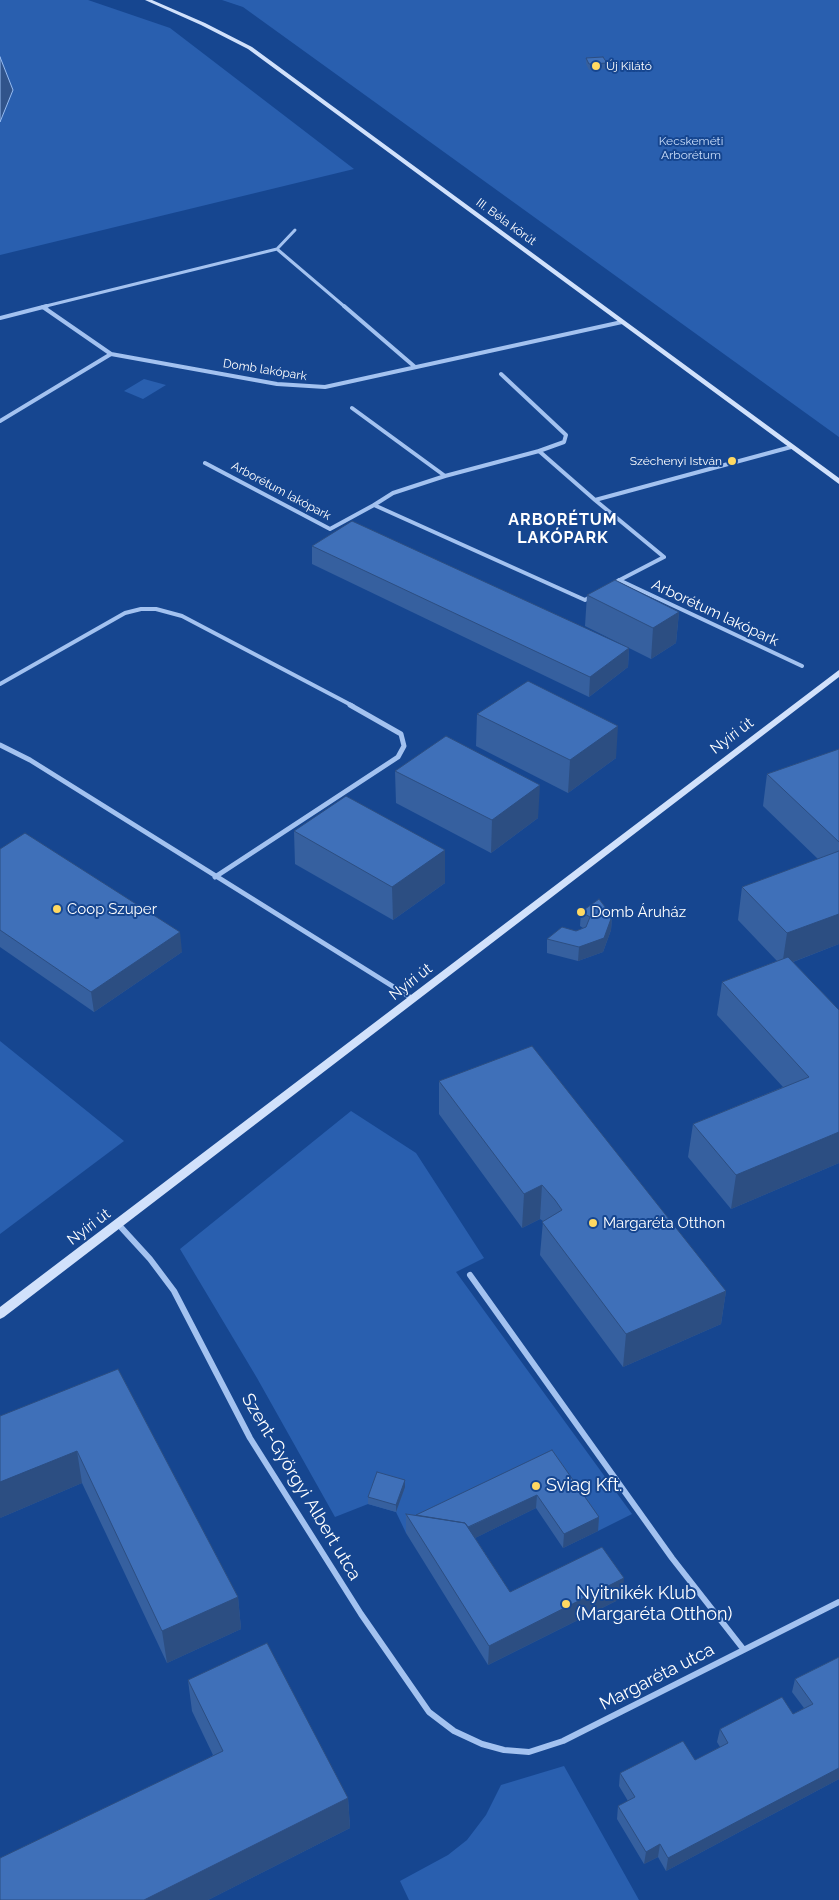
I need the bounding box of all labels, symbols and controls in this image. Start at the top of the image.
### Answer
place label: Új Kilátó [606,59,652,73]
marker: Új Kilátó [590,60,602,72]
park label: Kecskeméti Arborétum [659,134,723,162]
street label: III. Béla körút [473,195,539,249]
street label: Domb lakópark [222,356,308,384]
place label: Széchenyi István [630,454,722,468]
marker: Széchenyi István [726,455,738,467]
street label: Arborétum lakópark [229,459,333,523]
district label: ARBORÉTUM LAKÓPARK [507,510,619,548]
street label: Arborétum lakópark [649,576,781,650]
street label: Nyíri út [707,714,757,758]
place label: Coop Szuper [67,900,157,918]
marker: Coop Szuper [51,903,63,915]
place label: Domb Áruház [591,903,686,921]
marker: Domb Áruház [575,906,587,918]
street label: Nyíri út [386,960,436,1004]
street label: Nyíri út [64,1205,114,1249]
place label: Margaréta Otthon [603,1214,725,1232]
marker: Margaréta Otthon [587,1217,599,1229]
street label: Szent-Györgyi Albert utca [237,1390,365,1584]
place label: Sviag Kft. [546,1475,622,1497]
marker: Sviag Kft. [530,1480,542,1492]
place label: Nyitnikék Klub (Margaréta Otthon) [576,1583,732,1626]
marker: Nyitnikék Klub (Margaréta Otthon) [560,1598,572,1610]
street label: Margaréta utca [596,1639,718,1715]

